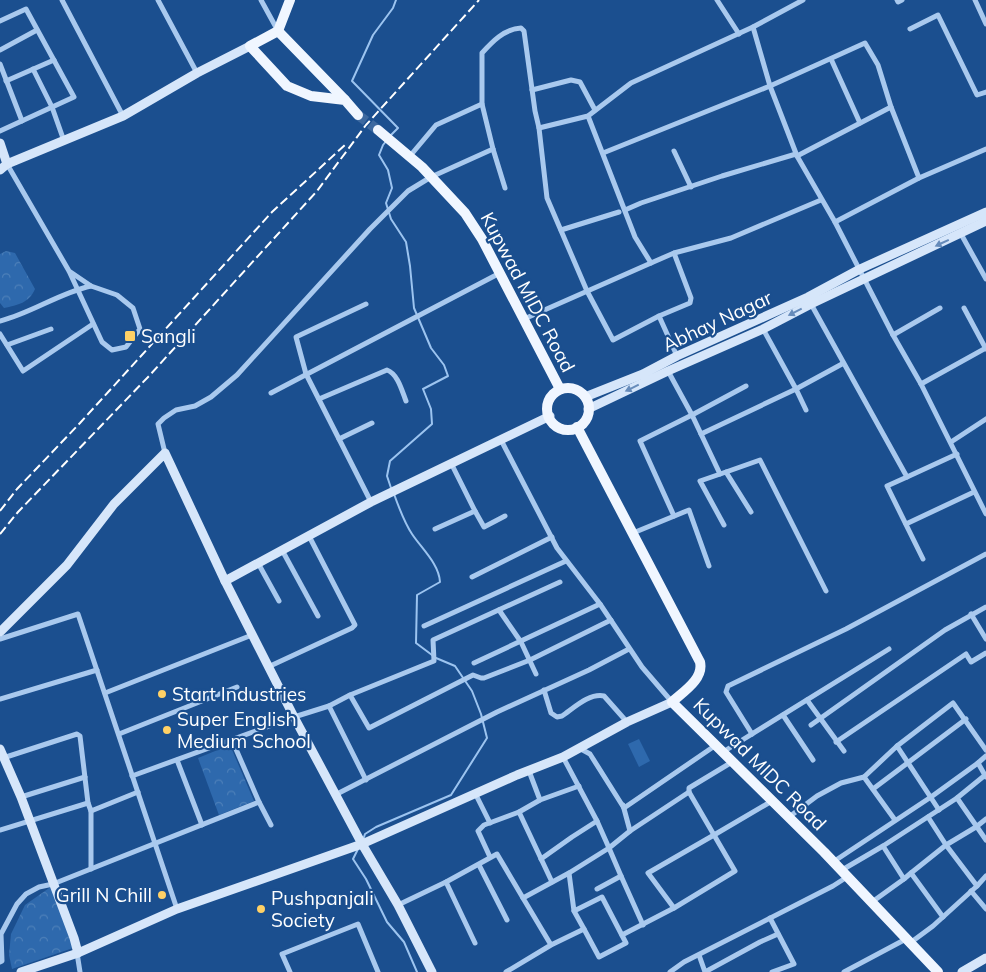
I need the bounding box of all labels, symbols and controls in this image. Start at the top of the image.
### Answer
street label: Kupwad MIDC Road [476,208,580,376]
one-way arrow [935,239,949,247]
street label: Abhay Nagar [658,285,776,357]
one-way arrow [788,308,803,316]
place label: Sangli [141,324,196,348]
marker: Sangli [123,329,137,343]
one-way arrow [625,384,639,392]
place label: Start Industries [172,682,306,706]
marker: Start Industries [156,688,168,700]
street label: Kupwad MIDC Road [689,693,831,835]
place label: Super English Medium School [177,707,311,753]
marker: Super English Medium School [161,724,173,736]
place label: Grill N Chill [56,883,152,907]
place label: Pushpanjali Society [271,886,374,932]
marker: Grill N Chill [156,889,168,901]
marker: Pushpanjali Society [255,903,267,915]

